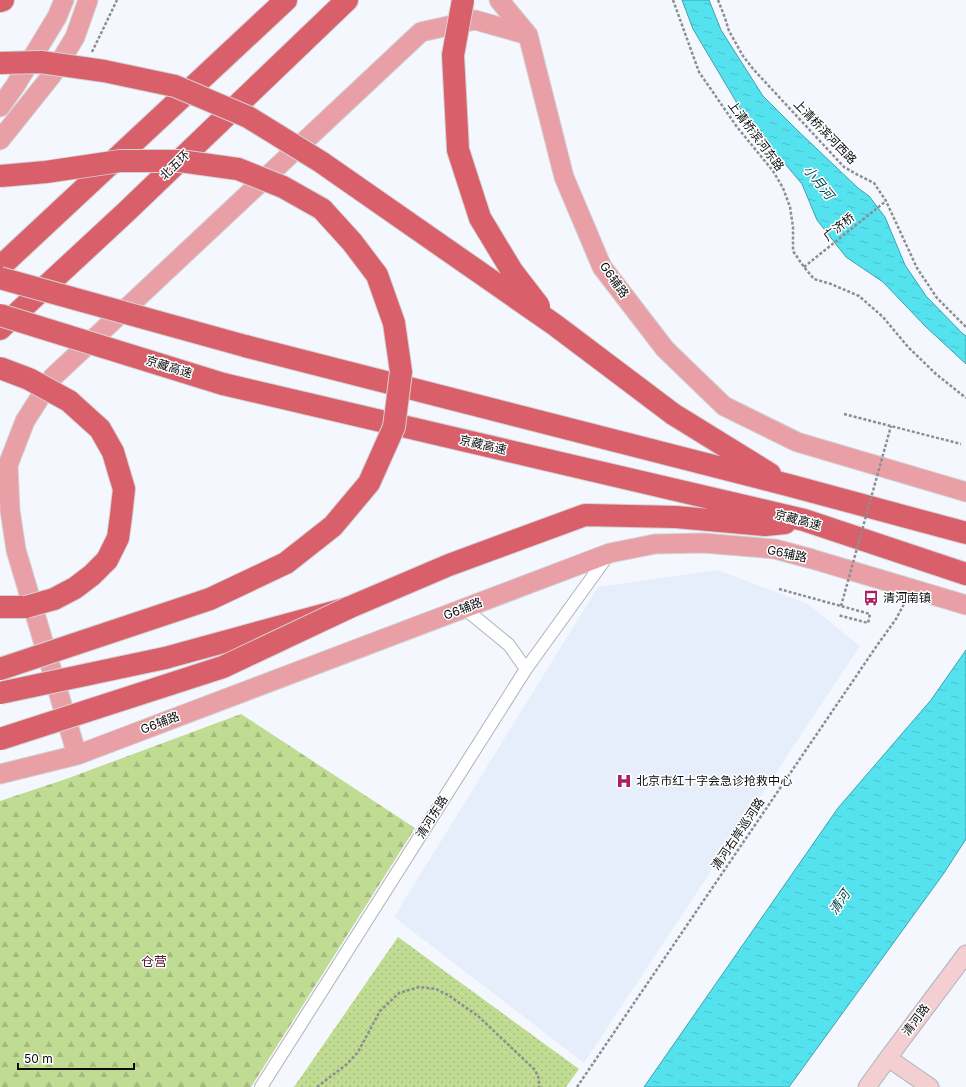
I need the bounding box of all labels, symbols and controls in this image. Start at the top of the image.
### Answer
street label: 上清桥滨河西路 [791,96,860,167]
street label: 上清桥滨河东路 [725,98,788,174]
street label: 北五环 [156,147,193,183]
water label: 小月河 [801,162,839,205]
street label: 广济桥 [820,209,857,244]
street label: G6辅路 [597,259,632,301]
street label: 京藏高速 [144,352,194,381]
street label: 京藏高速 [458,432,508,457]
street label: 京藏高速 [773,506,823,533]
street label: G6辅路 [766,542,808,565]
bus stop icon: 清河南镇 [862,589,880,607]
place label: 清河南镇 [883,590,931,605]
street label: G6辅路 [441,594,484,623]
street label: G6辅路 [138,708,181,737]
hospital icon: 北京市红十字会急诊抢救中心 [615,772,633,790]
place label: 北京市红十字会急诊抢救中心 [636,773,792,788]
street label: 清河东路 [412,792,451,841]
street label: 清河右岸巡河路 [708,795,767,873]
water label: 清河 [825,884,855,917]
district label: 仓营 [141,953,167,969]
street label: 清河路 [899,1001,932,1039]
scale bar [18,1045,134,1071]
text: 50 m [24,1051,53,1066]

